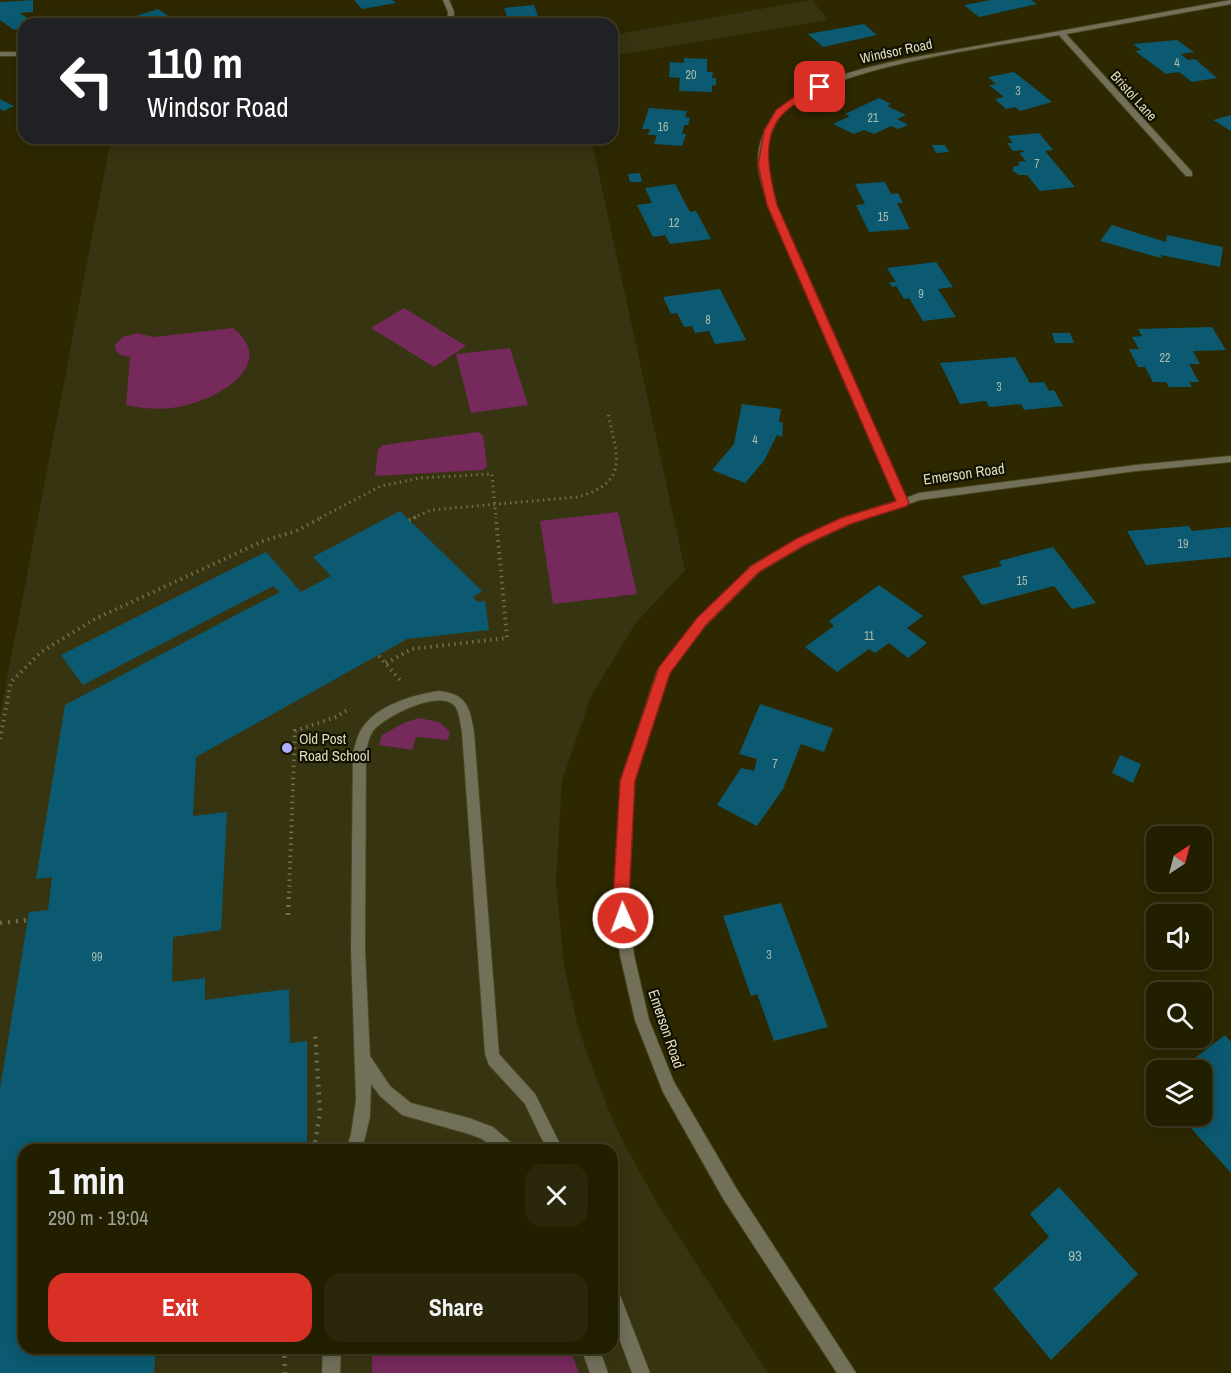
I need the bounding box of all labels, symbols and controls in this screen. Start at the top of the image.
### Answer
text: 110 m [147,35,243,91]
street label: Windsor Road [858,35,934,67]
icon: left [48,42,126,120]
house number: 4 [1174,55,1180,71]
pin [794,61,845,112]
house number: 20 [686,67,696,83]
street label: Bristol Lane [1107,67,1161,125]
icon: arrive [803,70,836,103]
house number: 3 [1015,83,1021,99]
text: Windsor Road [147,89,289,125]
house number: 21 [868,110,879,126]
house number: 16 [658,119,668,135]
house number: 7 [1034,156,1040,172]
house number: 15 [878,209,889,225]
house number: 12 [669,215,679,231]
house number: 9 [918,286,924,302]
house number: 8 [705,312,711,328]
house number: 22 [1160,350,1170,366]
house number: 3 [996,379,1002,395]
house number: 4 [752,432,758,448]
street label: Emerson Road [922,457,1006,490]
house number: 19 [1178,536,1188,552]
house number: 15 [1017,573,1028,589]
house number: 11 [864,628,875,644]
place label: Old Post Road School [299,728,369,766]
marker: Old Post Road School [280,741,294,755]
house number: 7 [772,756,778,772]
north arrow [1146,826,1212,892]
map controls [1146,826,1212,1126]
position arrow [591,886,655,950]
button: sound [1146,904,1212,970]
house number: 3 [766,947,772,963]
house number: 99 [92,949,102,965]
button: search [1146,982,1212,1048]
street label: Emerson Road [643,987,690,1071]
button: layers [1146,1060,1212,1126]
text: 1 min [48,1157,125,1205]
button: close [525,1164,588,1227]
text: 290 m · 19:04 [48,1204,148,1231]
house number: 93 [1068,1245,1082,1266]
button: Exit [48,1273,312,1342]
button: Share [324,1273,588,1342]

